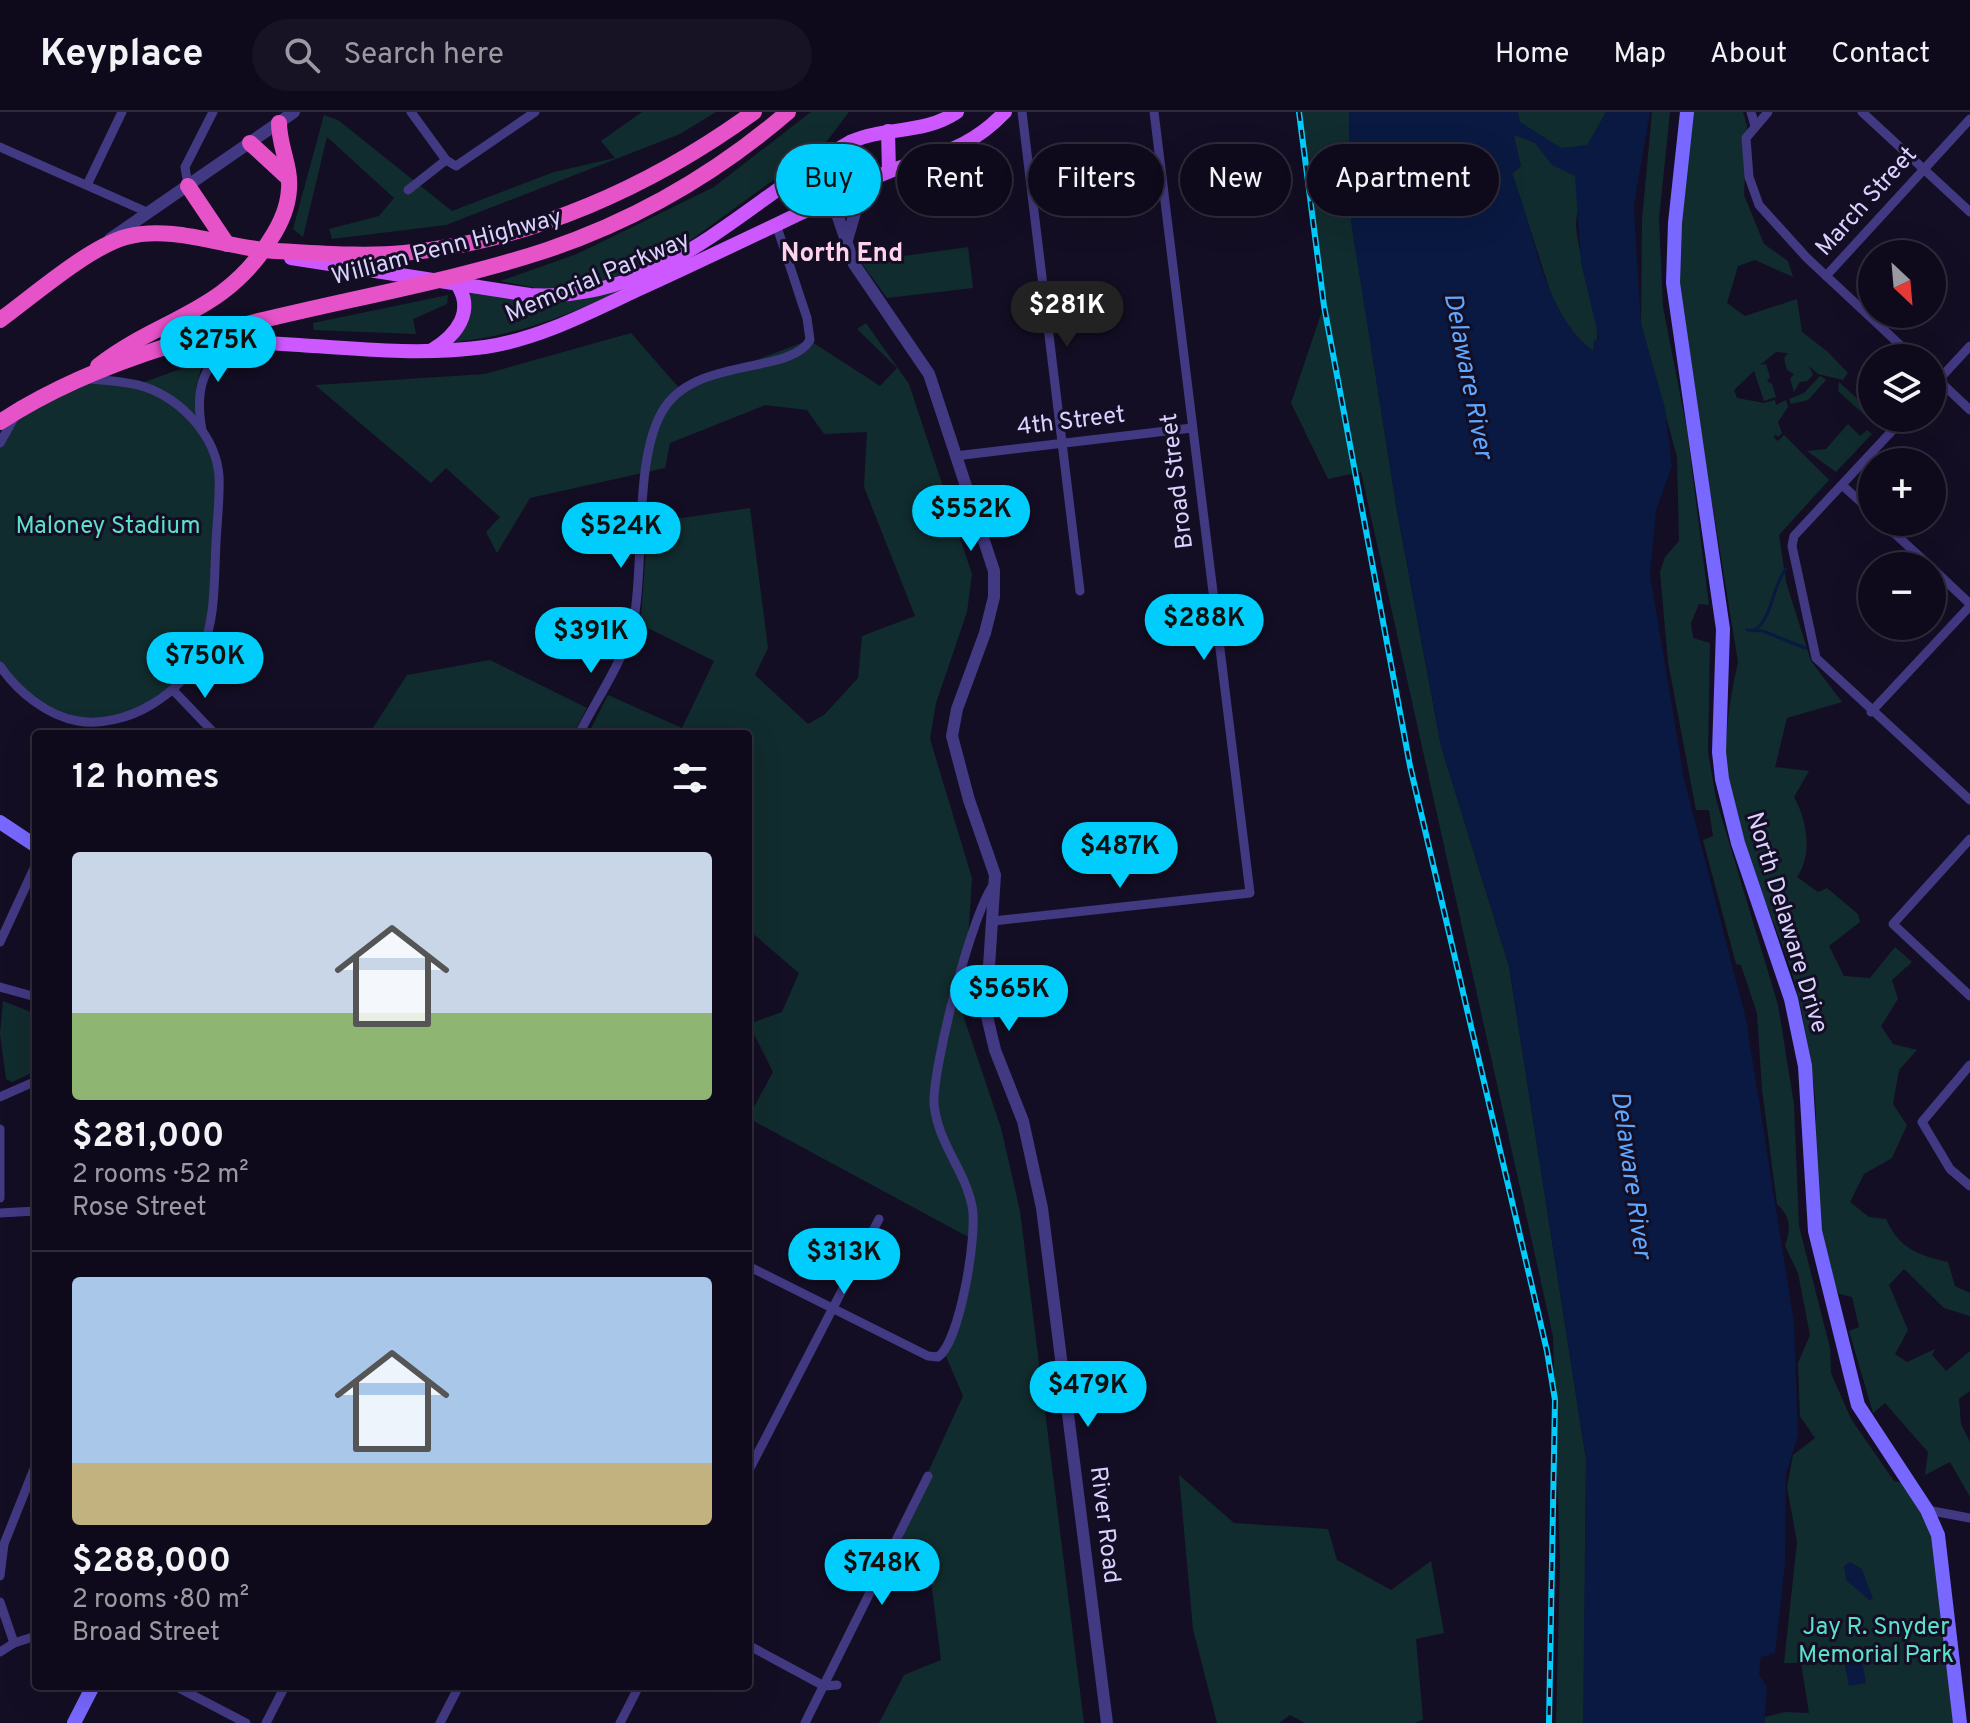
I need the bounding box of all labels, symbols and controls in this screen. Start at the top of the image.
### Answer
search box [252,19,812,91]
text: Keyplace [40,31,204,80]
icon: search [280,33,324,77]
text: Search here [344,37,504,74]
text: Home [1495,37,1569,73]
text: Map [1613,37,1666,73]
text: About [1710,37,1787,73]
text: Contact [1831,37,1930,73]
street label: March Street [1810,141,1924,263]
chip: Buy [776,144,881,216]
chip: Rent [897,144,1012,216]
chip: Filters [1028,144,1164,216]
chip: New [1180,144,1291,216]
chip: Apartment [1307,144,1499,216]
street label: William Penn Highway [329,203,565,293]
street label: Memorial Parkway [501,226,695,330]
district label: North End [781,238,903,271]
north arrow [1858,240,1946,328]
map controls [1858,240,1946,640]
pin: $281K [1011,281,1123,349]
text: $281K [1029,290,1105,323]
water label: Delaware River [1435,290,1500,464]
pin: $275K [162,316,274,384]
text: $275K [178,325,258,358]
button: layers [1858,344,1946,432]
street label: 4th Street [1015,400,1127,444]
street label: Broad Street [1155,411,1201,551]
button: + [1858,448,1946,536]
pin: $552K [915,485,1027,553]
text: $552K [930,494,1012,527]
pin: $524K [565,502,677,570]
text: $524K [580,511,662,544]
park label: Maloney Stadium [16,512,200,542]
button: − [1858,552,1946,640]
pin: $288K [1148,594,1260,662]
text: $288K [1163,603,1245,636]
pin: $391K [535,607,647,675]
text: $391K [553,616,629,649]
pin: $750K [149,632,261,700]
text: $750K [165,641,245,674]
icon: filters [668,756,712,800]
text: 12 homes [72,757,219,800]
street label: North Delaware Drive [1738,809,1834,1037]
pin: $487K [1064,822,1176,890]
text: $487K [1080,831,1160,864]
icon: home [320,904,464,1048]
pin: $565K [953,965,1065,1033]
text: $565K [968,974,1050,1007]
water label: Delaware River [1602,1089,1658,1263]
text: $281,000 [72,1116,224,1159]
text: 2 rooms · 52 m² [72,1159,249,1192]
text: Rose Street [72,1192,207,1225]
pin: $313K [788,1228,900,1296]
text: $313K [806,1237,882,1270]
icon: home [320,1329,464,1473]
pin: $479K [1032,1361,1144,1429]
text: $479K [1048,1370,1128,1403]
street label: River Road [1082,1465,1126,1585]
pin: $748K [826,1539,938,1607]
text: $288,000 [72,1541,231,1584]
text: $748K [843,1548,921,1581]
text: 2 rooms · 80 m² [72,1584,249,1617]
park label: Jay R. Snyder Memorial Park [1798,1613,1954,1671]
text: Broad Street [72,1617,220,1650]

